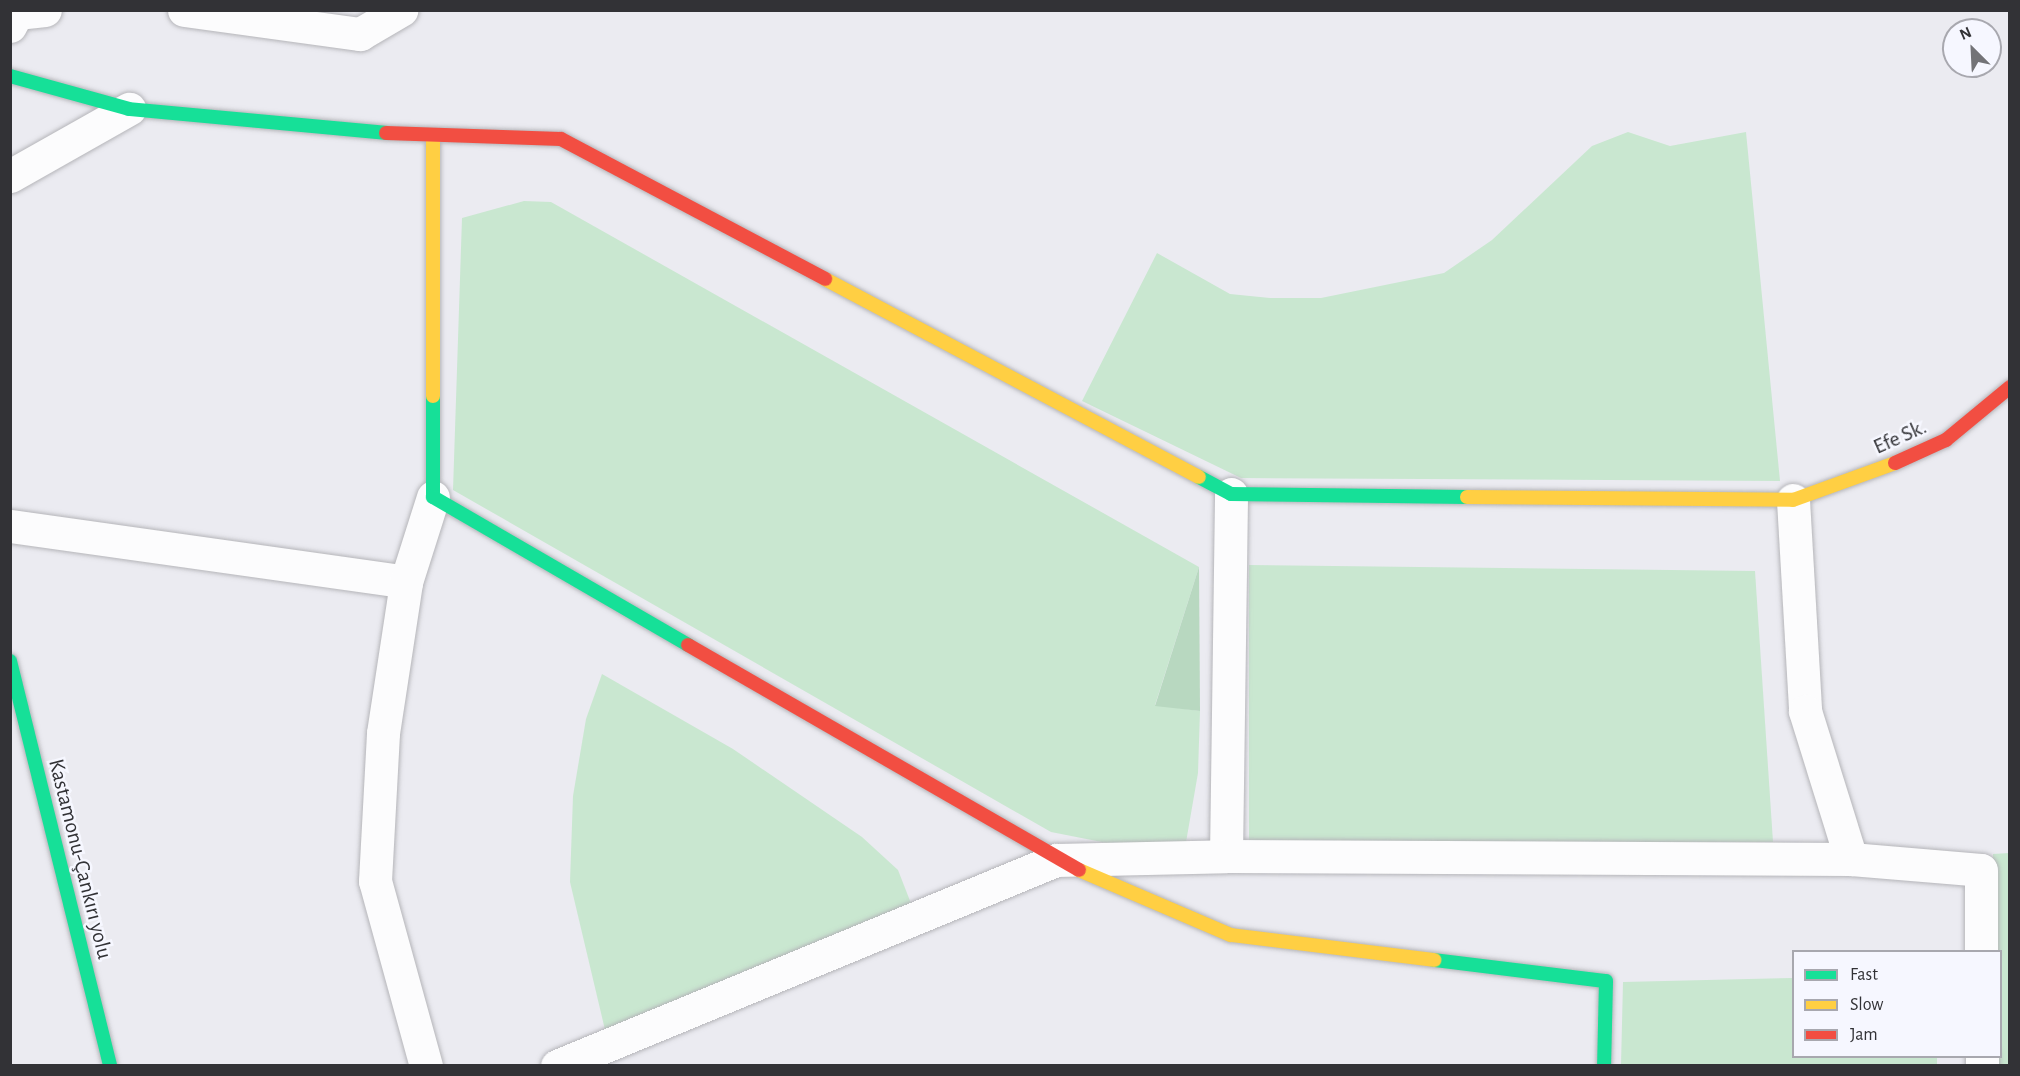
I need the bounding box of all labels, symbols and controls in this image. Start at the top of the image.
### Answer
north arrow [1942,18,2002,78]
text: N [1957,24,1974,43]
street label: Efe Sk. [1869,414,1931,460]
street label: Kastamonu-Çankırı yolu [42,756,118,962]
legend [1792,950,2002,1058]
text: Fast [1850,966,1878,984]
text: Slow [1850,996,1883,1014]
text: Jam [1850,1026,1878,1044]

